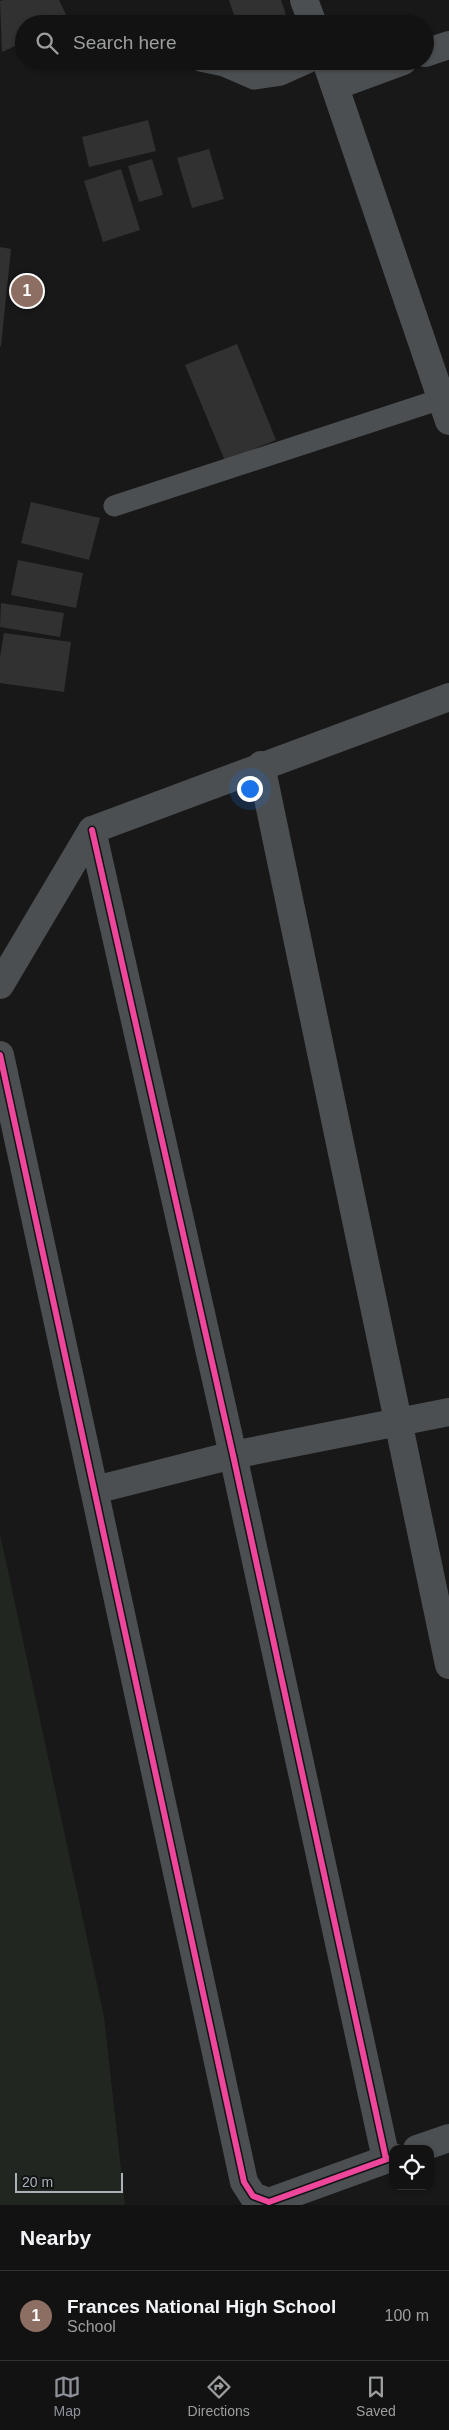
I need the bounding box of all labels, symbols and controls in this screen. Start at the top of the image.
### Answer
search box [15,15,434,70]
icon: search [33,29,61,57]
text: Search here [73,32,177,53]
pin: 1 [11,272,43,310]
your location [237,776,263,802]
map controls [389,2145,434,2190]
button: locate [389,2145,434,2190]
scale bar [15,2170,122,2193]
text: 20 m [22,2174,53,2190]
text: Nearby [20,2226,91,2249]
text: Frances National High School [67,2296,336,2317]
text: 1 [32,2307,40,2324]
text: 100 m [385,2307,429,2324]
text: School [67,2318,116,2335]
tab: Map [53,2373,81,2419]
tab: Directions [188,2373,250,2419]
tab: Saved [356,2373,396,2419]

